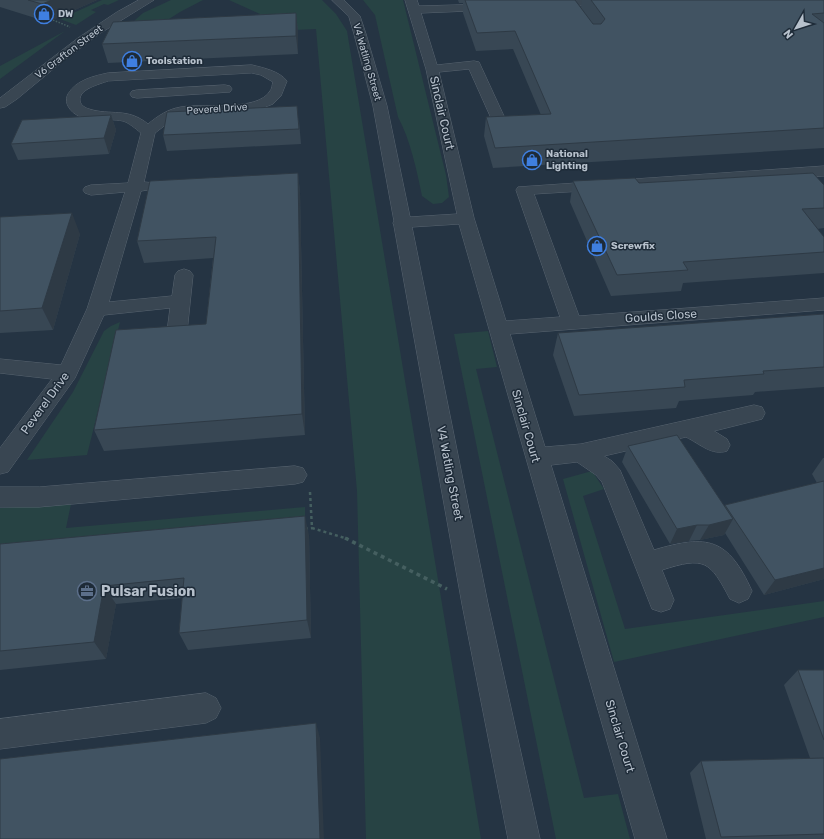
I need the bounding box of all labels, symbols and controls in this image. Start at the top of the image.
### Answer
shop icon: DW [33,3,55,25]
place label: DW [58,8,73,20]
north arrow [776,8,816,48]
street label: V4 Watling Street [350,22,384,102]
street label: V6 Grafton Street [33,23,105,81]
text: N [781,27,796,41]
shop icon: Toolstation [121,50,143,72]
place label: Toolstation [146,55,203,67]
street label: Sinclair Court [427,75,457,152]
street label: Peverel Drive [186,101,248,117]
place label: National Lighting [546,148,588,172]
shop icon: National Lighting [521,149,543,171]
shop icon: Screwfix [586,235,608,257]
place label: Screwfix [611,240,655,252]
street label: Goulds Close [625,306,698,325]
street label: Peverel Drive [18,369,72,437]
street label: Sinclair Court [509,388,543,464]
street label: V4 Watling Street [434,425,466,522]
office icon: Pulsar Fusion [76,580,98,602]
place label: Pulsar Fusion [101,583,195,600]
street label: Sinclair Court [602,698,638,774]

